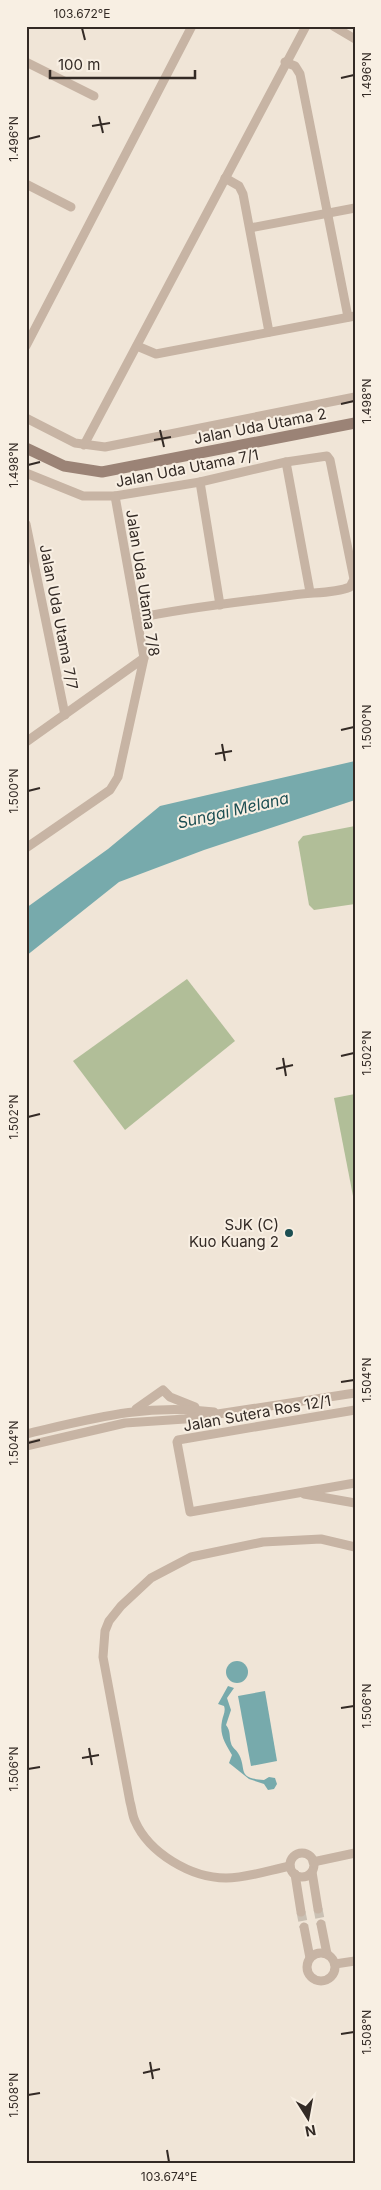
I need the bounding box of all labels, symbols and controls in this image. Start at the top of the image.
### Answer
text: 103.672°E [54,6,110,21]
scale bar [50,48,195,80]
text: 1.496°N [359,52,374,98]
text: 100 m [58,55,100,74]
text: 1.496°N [6,116,21,162]
text: 1.498°N [359,378,374,424]
street label: Jalan Uda Utama 2 [192,404,328,448]
text: 1.498°N [6,442,21,488]
street label: Jalan Uda Utama 7/1 [114,445,260,491]
street label: Jalan Uda Utama 7/8 [122,508,164,658]
street label: Jalan Uda Utama 7/7 [36,543,82,691]
text: 1.500°N [359,704,374,750]
text: 1.500°N [6,768,21,814]
water label: Sungai Melana [175,787,291,833]
text: 1.502°N [359,1031,374,1075]
text: 1.502°N [6,1095,21,1139]
place label: SJK (C) Kuo Kuang 2 [189,1215,279,1251]
marker: SJK (C) Kuo Kuang 2 [283,1227,295,1239]
text: 1.504°N [359,1357,374,1403]
street label: Jalan Sutera Ros 12/1 [182,1391,332,1435]
text: 1.504°N [6,1420,21,1466]
text: 1.506°N [359,1684,374,1728]
text: 1.506°N [6,1747,21,1791]
text: 1.508°N [359,2010,374,2054]
text: 1.508°N [6,2073,21,2117]
north arrow [284,2092,334,2142]
text: N [304,2122,317,2141]
text: 103.674°E [141,2169,197,2184]

